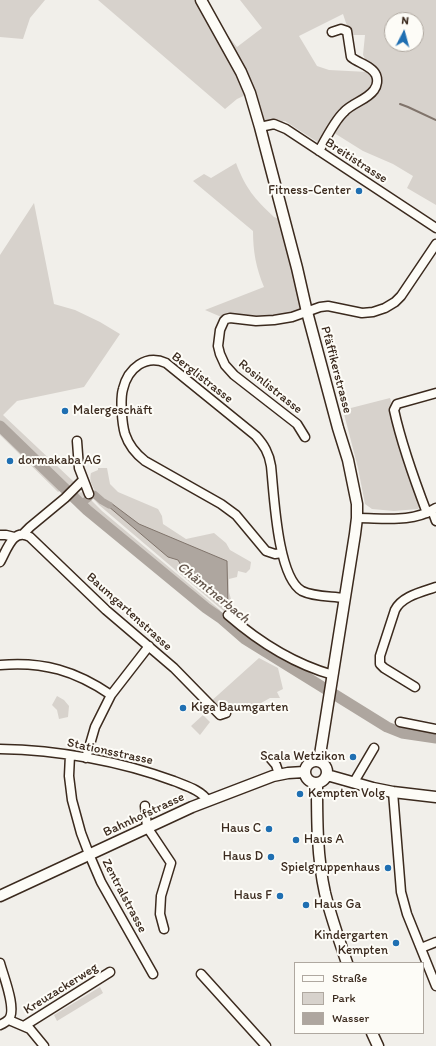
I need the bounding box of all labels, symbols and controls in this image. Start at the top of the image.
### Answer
north arrow [384,12,424,52]
text: N [401,14,410,27]
street label: Breitistrasse [322,135,390,187]
place label: Fitness-Center [268,183,351,199]
marker: Fitness-Center [354,186,364,196]
street label: Pfäffikerstrasse [317,325,355,415]
street label: Berglistrasse [168,349,236,407]
street label: Rosinlistrasse [235,356,305,418]
place label: Malergeschäft [73,403,153,419]
marker: Malergeschäft [60,406,70,416]
place label: dormakaba AG [18,453,101,469]
marker: dormakaba AG [5,456,15,466]
water label: Chämtnerbach [173,559,253,627]
street label: Baumgartenstrasse [83,570,175,654]
place label: Kiga Baumgarten [191,700,288,716]
marker: Kiga Baumgarten [178,703,188,713]
street label: Stationsstrasse [66,735,154,769]
place label: Scala Wetzikon [260,749,345,765]
marker: Scala Wetzikon [348,752,358,762]
place label: Kempten Volg [308,786,385,802]
street label: Bahnhofstrasse [101,789,187,841]
marker: Kempten Volg [295,789,305,799]
place label: Haus C [221,821,261,837]
marker: Haus C [264,824,274,834]
place label: Haus A [304,832,344,848]
marker: Haus A [291,835,301,845]
place label: Haus D [223,849,263,865]
marker: Haus D [266,852,276,862]
street label: Zentralstrasse [98,856,150,936]
place label: Spielgruppenhaus [281,860,380,876]
marker: Spielgruppenhaus [383,863,393,873]
place label: Haus F [234,888,272,904]
marker: Haus F [275,891,285,901]
place label: Haus Ga [314,897,361,913]
marker: Haus Ga [301,900,311,910]
place label: Kindergarten Kempten [314,928,388,959]
marker: Kindergarten Kempten [391,938,401,948]
street label: Kreuzackerweg [21,960,101,1018]
legend [294,962,424,1034]
text: Straße [332,971,367,985]
text: Park [332,991,356,1005]
text: Wasser [332,1011,369,1025]

